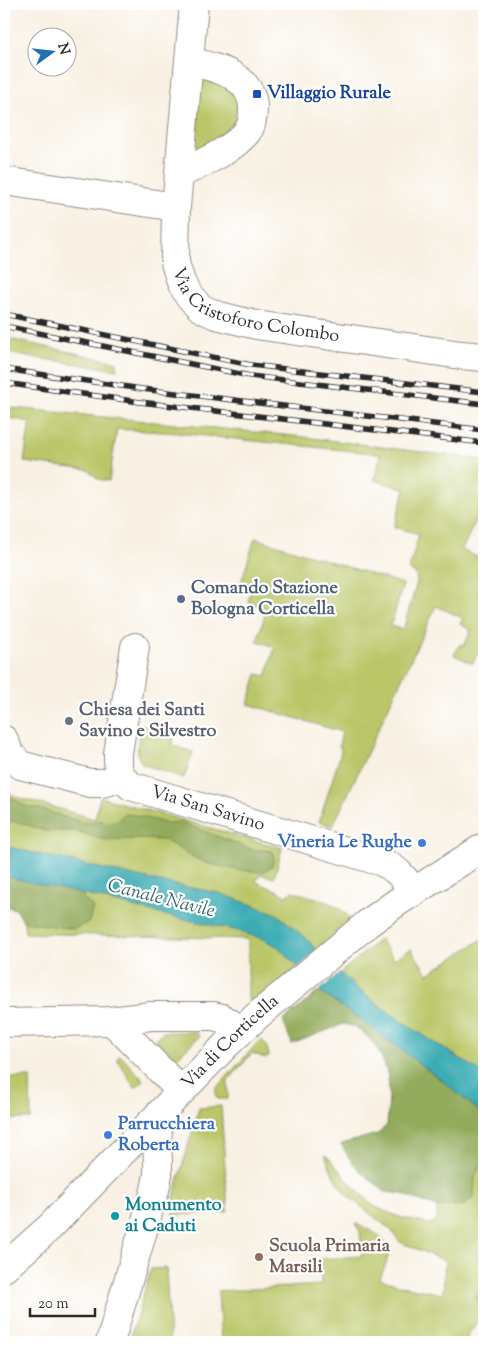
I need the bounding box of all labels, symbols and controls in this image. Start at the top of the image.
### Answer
north arrow [28,28,78,78]
text: N [52,41,74,57]
place label: Villaggio Rurale [267,81,392,107]
marker: Villaggio Rurale [251,88,263,100]
street label: Via Cristoforo Colombo [164,264,341,350]
place label: Comando Stazione Bologna Corticella [191,576,338,623]
marker: Comando Stazione Bologna Corticella [175,593,187,605]
place label: Chiesa dei Santi Savino e Silvestro [79,698,217,745]
marker: Chiesa dei Santi Savino e Silvestro [63,715,75,727]
street label: Via San Savino [147,780,268,839]
place label: Vineria Le Rughe [277,830,413,856]
marker: Vineria Le Rughe [416,837,428,849]
water label: Canale Navile [105,873,218,925]
street label: Via di Corticella [176,989,285,1096]
place label: Parrucchiera Roberta [118,1112,216,1159]
marker: Parrucchiera Roberta [102,1129,114,1141]
place label: Monumento ai Caduti [125,1193,222,1240]
marker: Monumento ai Caduti [109,1210,121,1222]
place label: Scuola Primaria Marsili [269,1234,391,1281]
marker: Scuola Primaria Marsili [253,1251,265,1263]
scale bar [30,1286,95,1318]
text: 20 m [38,1294,69,1315]

